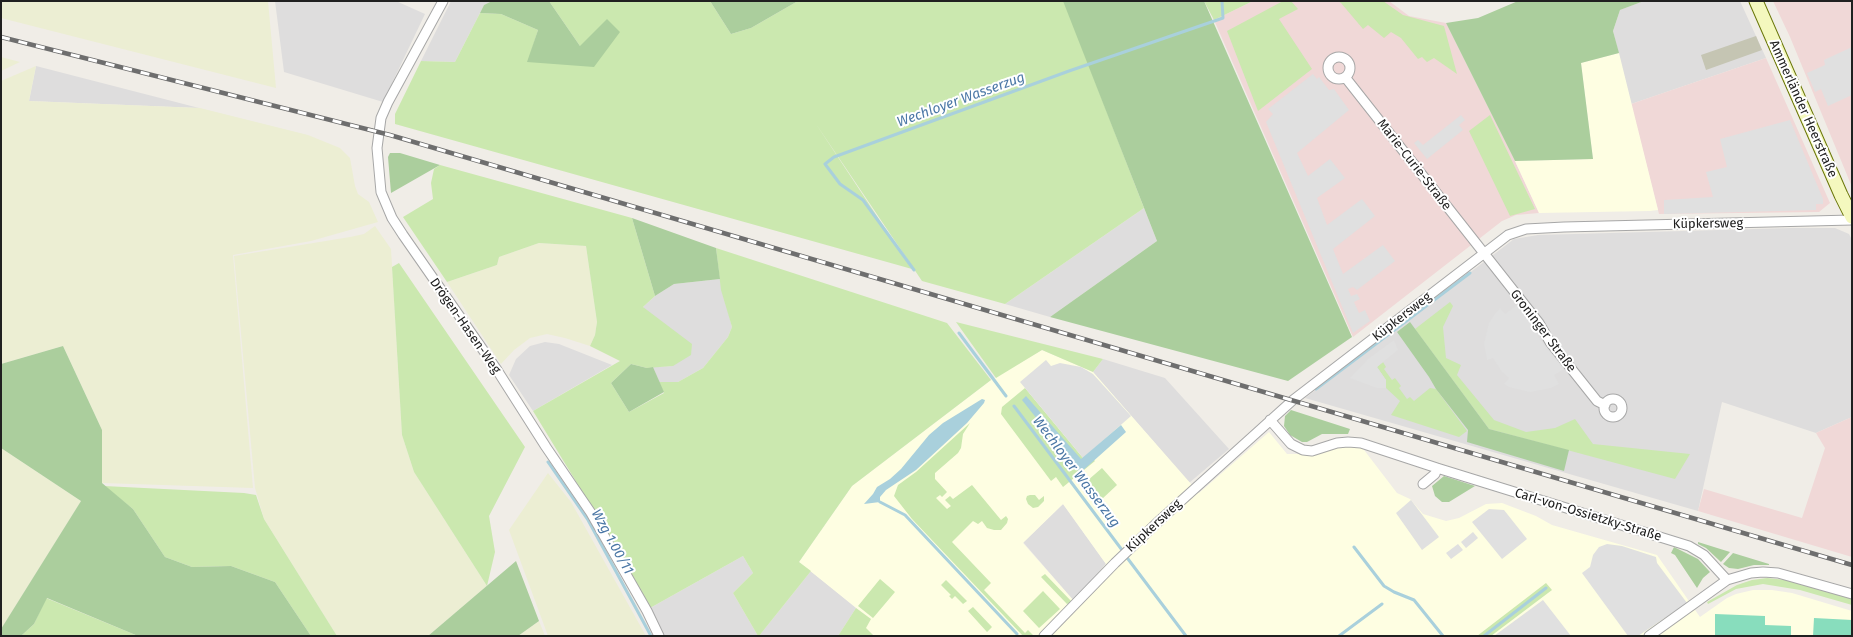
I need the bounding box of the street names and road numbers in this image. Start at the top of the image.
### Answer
street label: Ammerländer Heerstraße [1766,38,1840,180]
street label: Marie-Curie-Straße [1374,116,1454,214]
street label: Küpkersweg [1673,216,1743,232]
street label: Drögen-Hasen-Weg [426,275,504,377]
street label: Groninger Straße [1507,287,1579,375]
street label: Küpkersweg [1369,289,1435,345]
street label: Carl-von-Ossietzky-Straße [1513,485,1663,545]
street label: Küpkersweg [1123,496,1185,556]

